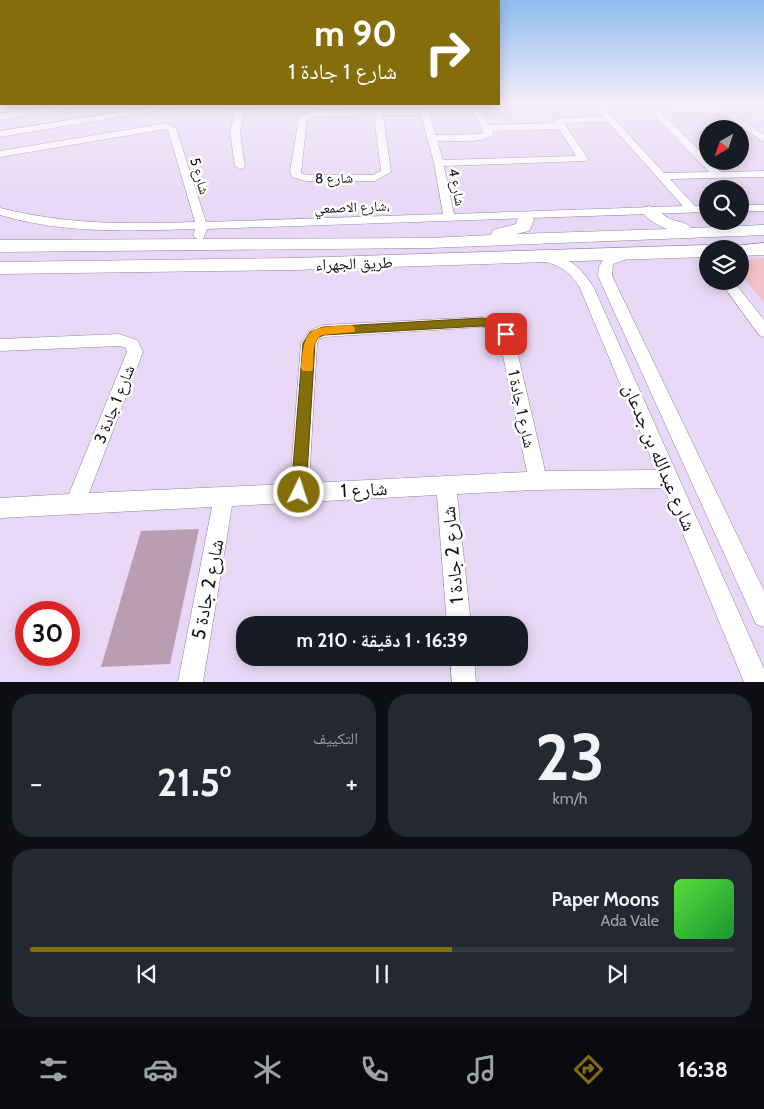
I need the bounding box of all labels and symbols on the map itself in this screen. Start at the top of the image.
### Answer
north arrow [699,120,749,170]
street label: شارع 5 [185,156,214,197]
street label: شارع 4 [444,167,469,207]
street label: شارع 8 [315,169,353,188]
street label: شارع الاصمعي، [314,197,390,220]
street label: طريق الجهراء [315,253,393,275]
pin [485,313,527,355]
street label: شارع 1 جادة 3 [90,362,140,446]
street label: شارع 1 جادة 1 [503,368,539,450]
street label: شارع عبدالله بن جدعان [618,380,701,534]
position arrow [272,465,324,517]
street label: شارع 1 [340,477,388,502]
street label: شارع 2 جادة 1 [437,505,468,605]
street label: شارع 2 جادة 5 [186,537,228,641]
speed limit sign: 30 [15,601,80,666]

